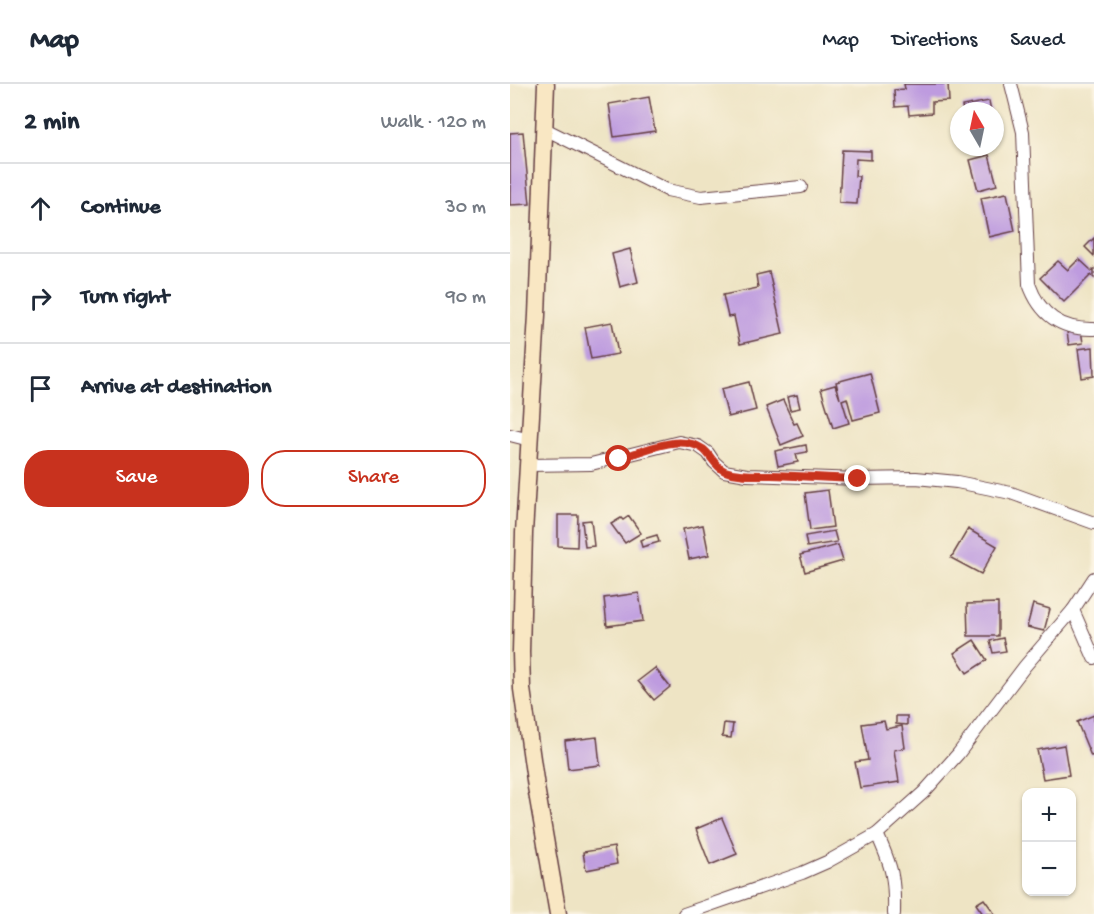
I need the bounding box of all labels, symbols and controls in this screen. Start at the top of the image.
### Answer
text: Map [30,25,79,58]
text: Map [822,29,859,54]
text: Directions [892,29,977,54]
text: Saved [1010,29,1064,54]
north arrow [950,102,1004,156]
text: 2 min [24,108,79,139]
text: Walk · 120 m [381,112,486,135]
icon: ahead [24,192,57,225]
text: Continue [81,195,161,221]
text: 30 m [445,197,486,220]
icon: right [24,282,57,315]
text: Turn right [81,285,169,311]
text: 90 m [446,287,486,310]
icon: arrive [24,372,57,405]
text: Arrive at destination [81,375,271,401]
route start [605,445,631,471]
button: Save [24,450,249,507]
button: Share [261,450,486,507]
route end [844,465,870,491]
map controls [1022,788,1076,896]
button: + [1022,788,1076,842]
button: − [1022,842,1076,896]

